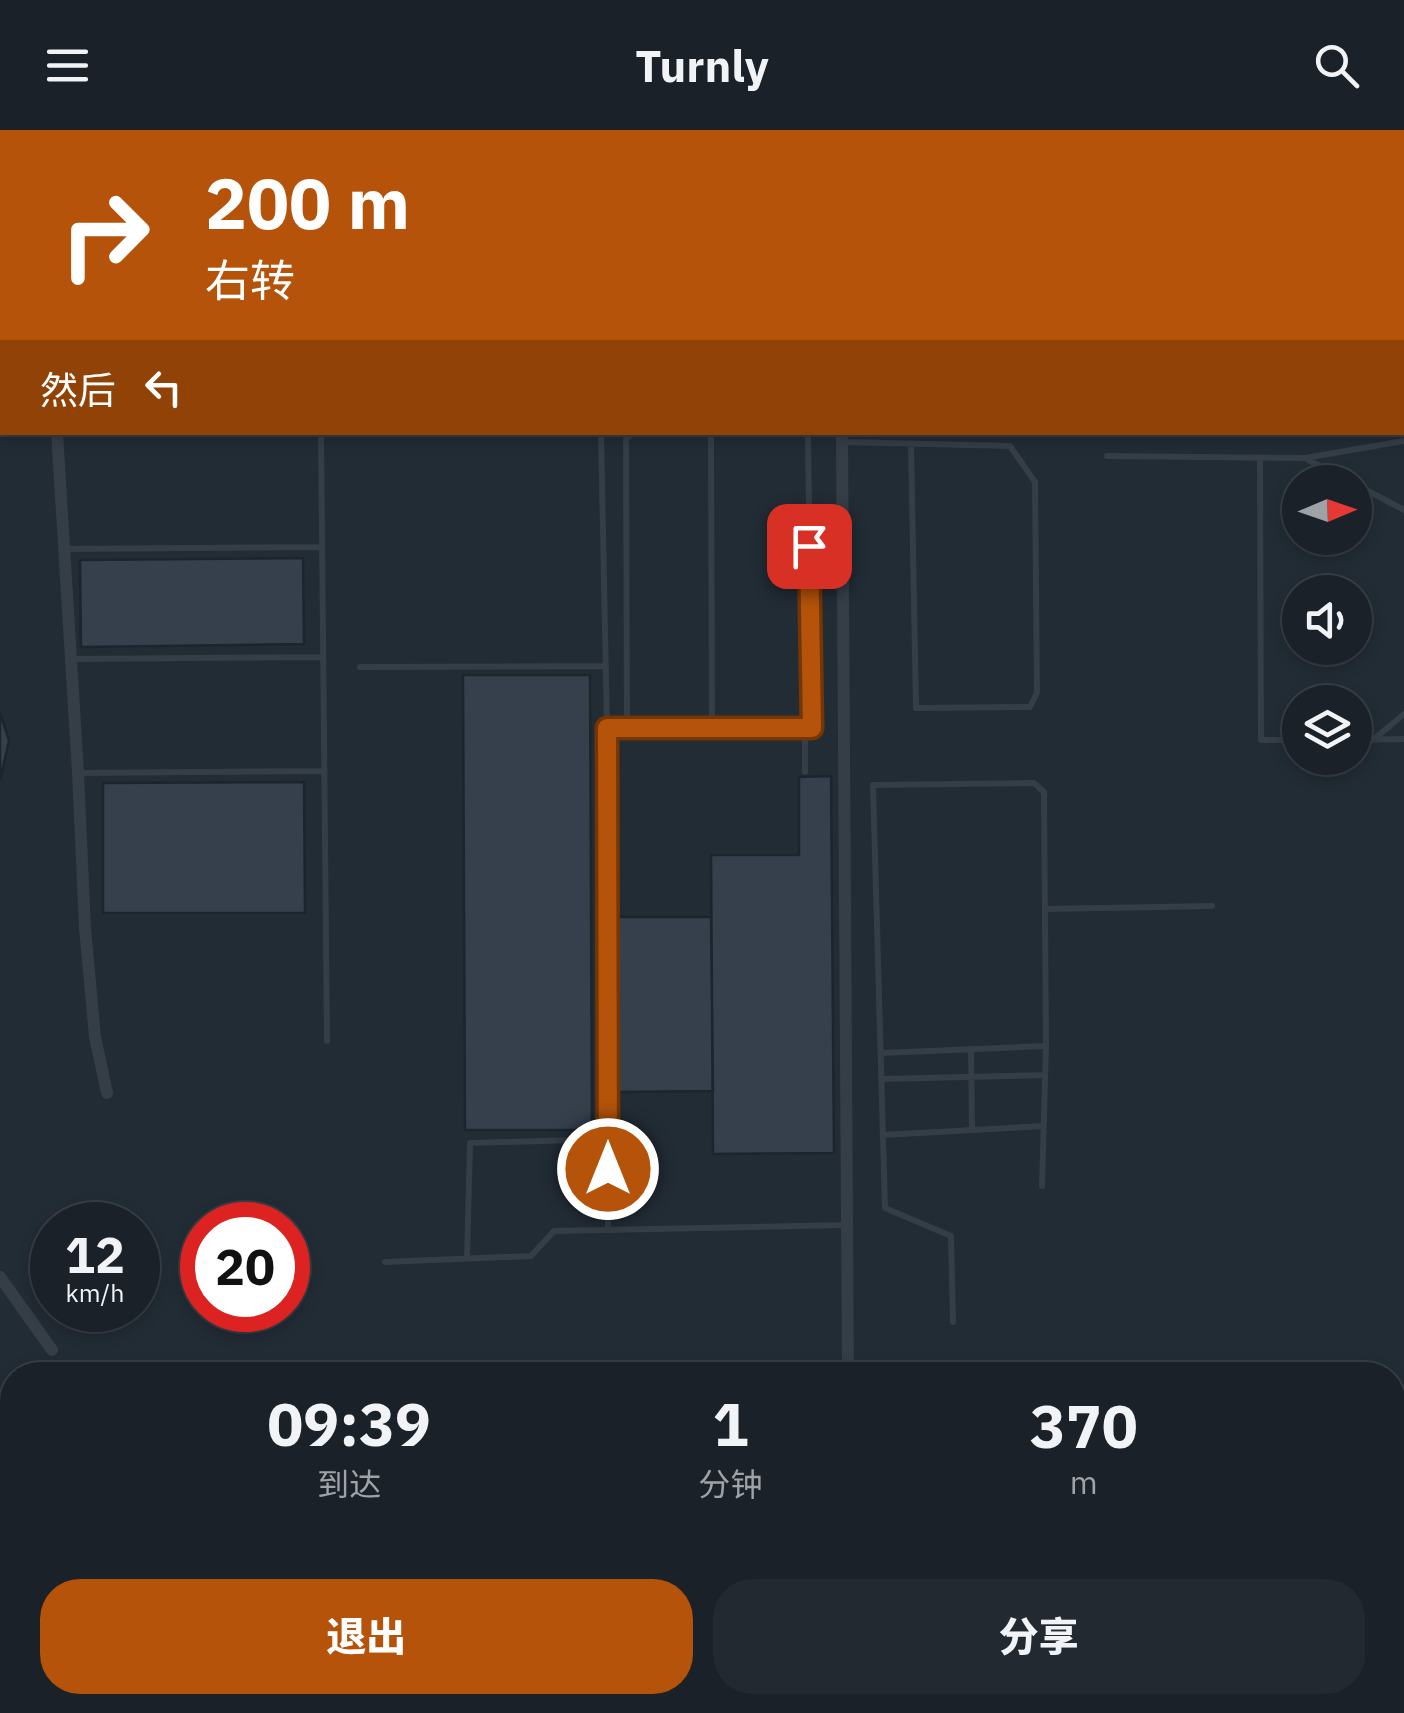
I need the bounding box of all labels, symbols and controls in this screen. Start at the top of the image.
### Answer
text: Turnly [635,36,769,94]
icon: menu [40,38,95,93]
icon: search [1309,38,1364,93]
text: 200 m [205,157,410,248]
icon: right [40,170,170,300]
text: 右转 [205,251,295,309]
icon: left [136,360,191,415]
text: 然后 [40,365,116,414]
north arrow [1282,465,1372,555]
map controls [1282,465,1372,775]
pin [767,504,852,589]
icon: arrive [782,519,837,574]
button: sound [1282,575,1372,665]
button: layers [1282,685,1372,775]
position arrow [556,1117,660,1221]
speed limit sign: 20 [180,1202,310,1332]
text: 12 [65,1222,125,1287]
text: km/h [66,1276,124,1309]
text: 09:39 [267,1384,431,1463]
text: 1 [712,1384,748,1463]
text: 370 [1030,1386,1138,1465]
text: m [1070,1461,1098,1503]
text: 到达 [317,1463,381,1505]
text: 分钟 [698,1463,762,1505]
button: 退出 [40,1579,693,1694]
button: 分享 [713,1579,1365,1694]

